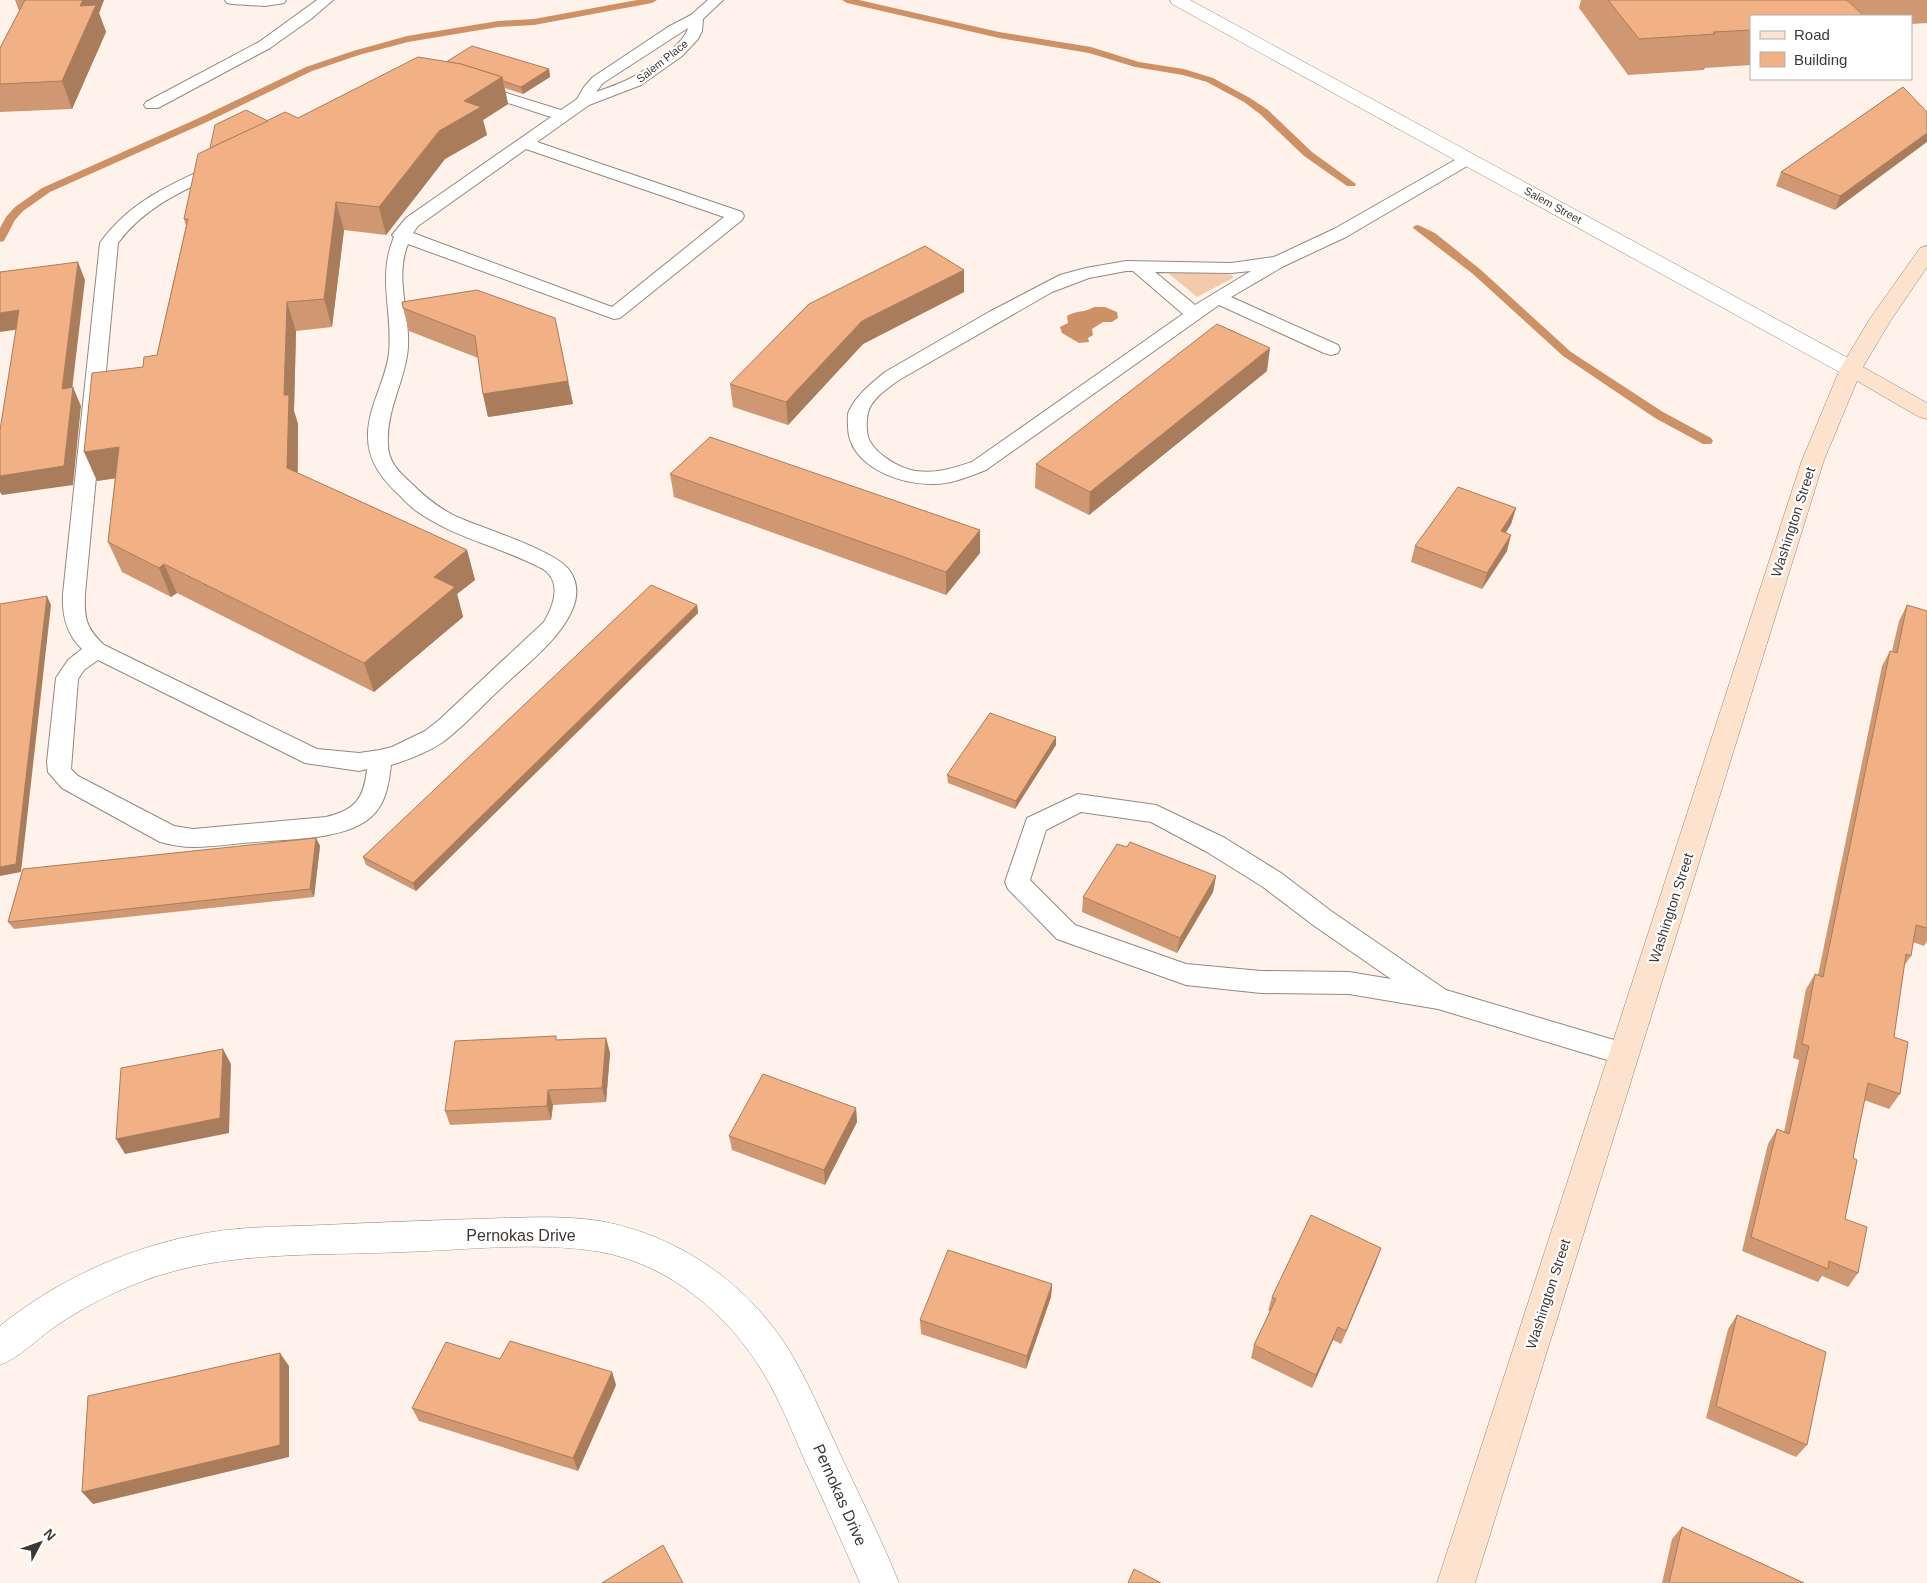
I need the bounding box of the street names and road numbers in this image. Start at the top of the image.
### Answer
street label: Salem Place [634,37,690,85]
street label: Salem Street [1522,184,1584,226]
street label: Washington Street [1768,465,1818,579]
street label: Washington Street [1646,851,1696,965]
street label: Pernokas Drive [466,1227,576,1244]
street label: Washington Street [1523,1237,1573,1351]
street label: Pernokas Drive [810,1442,870,1549]

